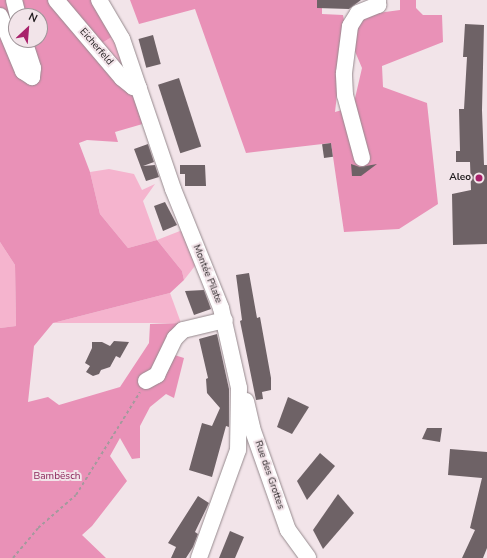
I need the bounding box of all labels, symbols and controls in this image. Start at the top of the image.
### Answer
north arrow [8,8,48,48]
text: N [26,9,40,26]
street label: Eicherfeld [77,26,115,68]
place label: Aleo [449,172,471,184]
marker: Aleo [474,173,484,183]
street label: Montée Pilate [190,243,224,305]
street label: Rue des Grottes [252,439,286,511]
park label: Bambësch [34,471,80,483]

